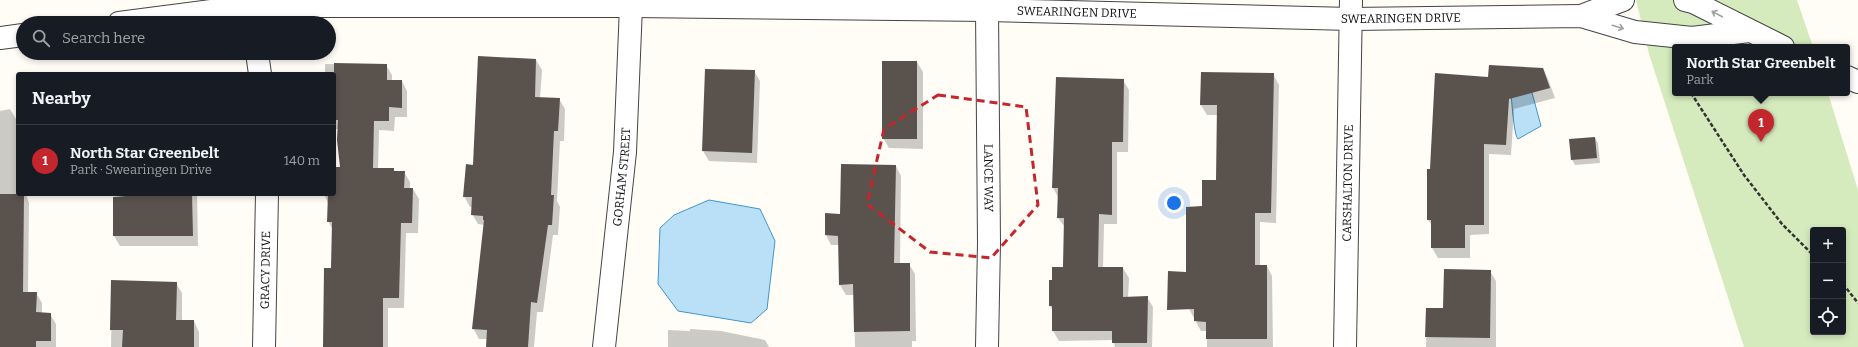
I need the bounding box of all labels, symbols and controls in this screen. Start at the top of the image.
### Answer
street label: SWEARINGEN DRIVE [1017,4,1137,21]
one-way arrow [1712,10,1724,18]
street label: SWEARINGEN DRIVE [1341,11,1461,26]
search box [16,16,336,60]
one-way arrow [1611,24,1624,31]
icon: search [30,27,52,49]
text: Search here [62,29,145,47]
popup [1672,44,1850,96]
text: North Star Greenbelt [1686,54,1836,72]
text: Park [1686,72,1714,87]
text: Nearby [32,88,91,109]
pin: 1 [1748,109,1774,142]
street label: CARSHALTON DRIVE [1340,124,1356,242]
street label: GORHAM STREET [610,127,633,227]
text: North Star Greenbelt [70,144,219,162]
street label: LANCE WAY [981,144,996,212]
text: 1 [42,153,48,168]
text: 140 m [284,153,320,168]
text: Park · Swearingen Drive [70,162,212,177]
your location [1164,193,1184,213]
map controls [1810,227,1846,335]
button: + [1810,227,1846,263]
street label: GRACY DRIVE [258,231,273,309]
button: − [1810,263,1846,299]
button: locate [1810,299,1846,335]

